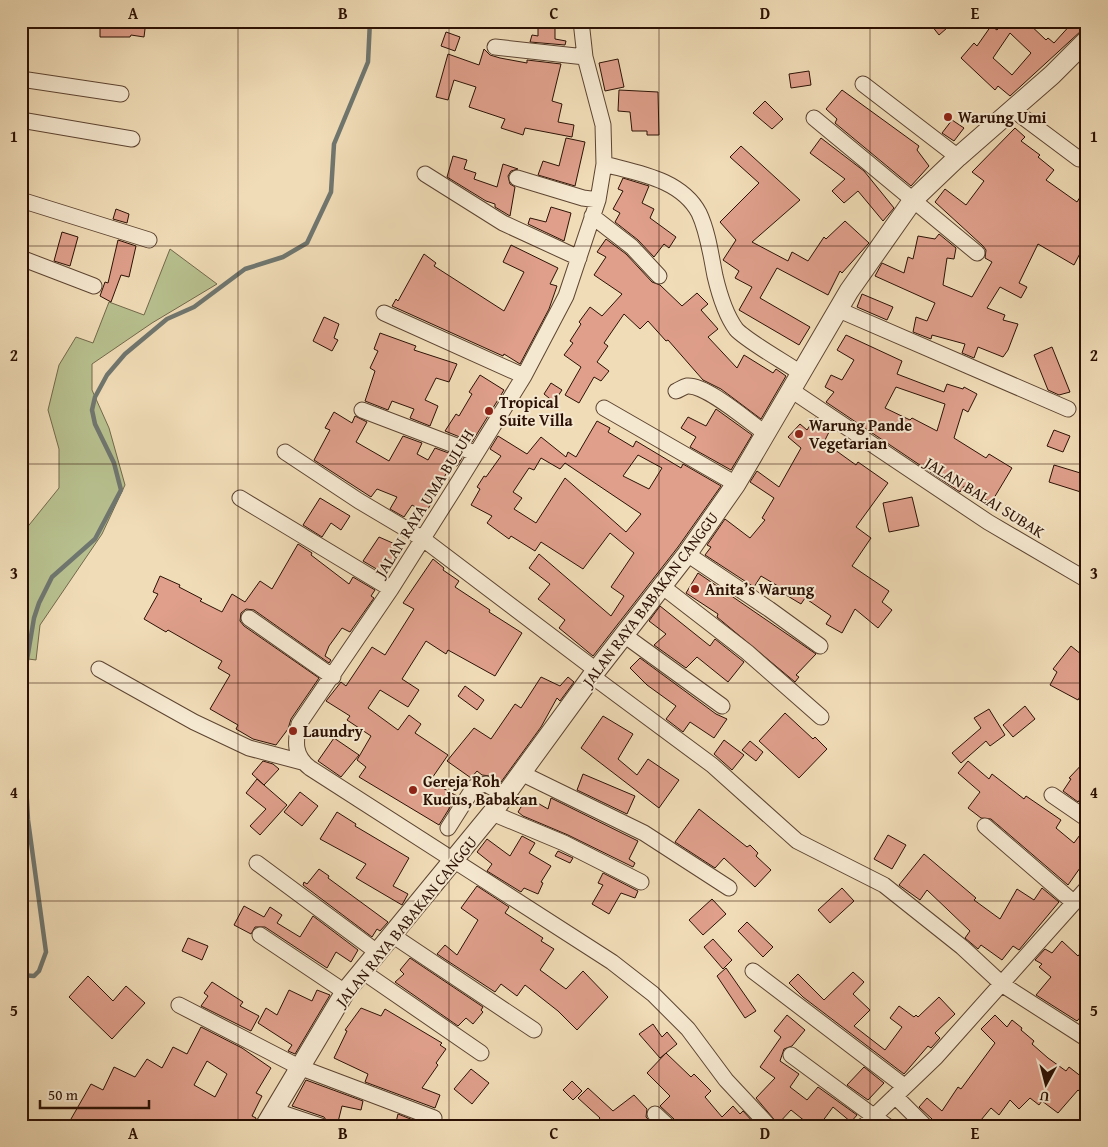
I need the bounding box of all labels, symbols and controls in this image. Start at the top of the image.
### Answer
text: A [128,1,139,25]
text: B [338,1,348,25]
text: C [549,1,559,25]
text: D [760,1,770,25]
text: E [971,1,980,25]
place label: Warung Umi [958,105,1047,129]
marker: Warung Umi [942,111,954,123]
text: 1 [10,124,18,148]
text: 1 [1090,124,1098,148]
text: 2 [10,343,18,367]
text: 2 [1090,343,1098,367]
place label: Tropical Suite Villa [499,390,574,432]
marker: Tropical Suite Villa [483,405,495,417]
place label: Warung Pande Vegetarian [809,413,912,455]
street label: JALAN RAYA UMA BULUH [368,424,480,583]
marker: Warung Pande Vegetarian [793,428,805,440]
street label: JALAN BALAI SUBAK [919,449,1050,544]
street label: JALAN RAYA BABAKAN CANGGU [575,506,724,693]
text: 3 [10,561,18,585]
text: 3 [1090,561,1098,585]
place label: Anita’s Warung [705,577,815,601]
marker: Anita’s Warung [689,583,701,595]
place label: Laundry [303,719,364,743]
marker: Laundry [287,725,299,737]
place label: Gereja Roh Kudus, Babakan [423,769,538,811]
text: 4 [10,780,18,804]
text: 4 [1090,780,1098,804]
marker: Gereja Roh Kudus, Babakan [407,784,419,796]
street label: JALAN RAYA BABAKAN CANGGU [328,830,483,1013]
text: 5 [10,998,18,1022]
text: 5 [1090,998,1098,1022]
north arrow [1020,1060,1070,1110]
scale bar [40,1077,149,1109]
text: 50 m [48,1084,79,1105]
text: U [1038,1086,1050,1107]
text: A [128,1121,139,1145]
text: B [338,1121,348,1145]
text: C [549,1121,559,1145]
text: D [760,1121,770,1145]
text: E [971,1121,980,1145]

